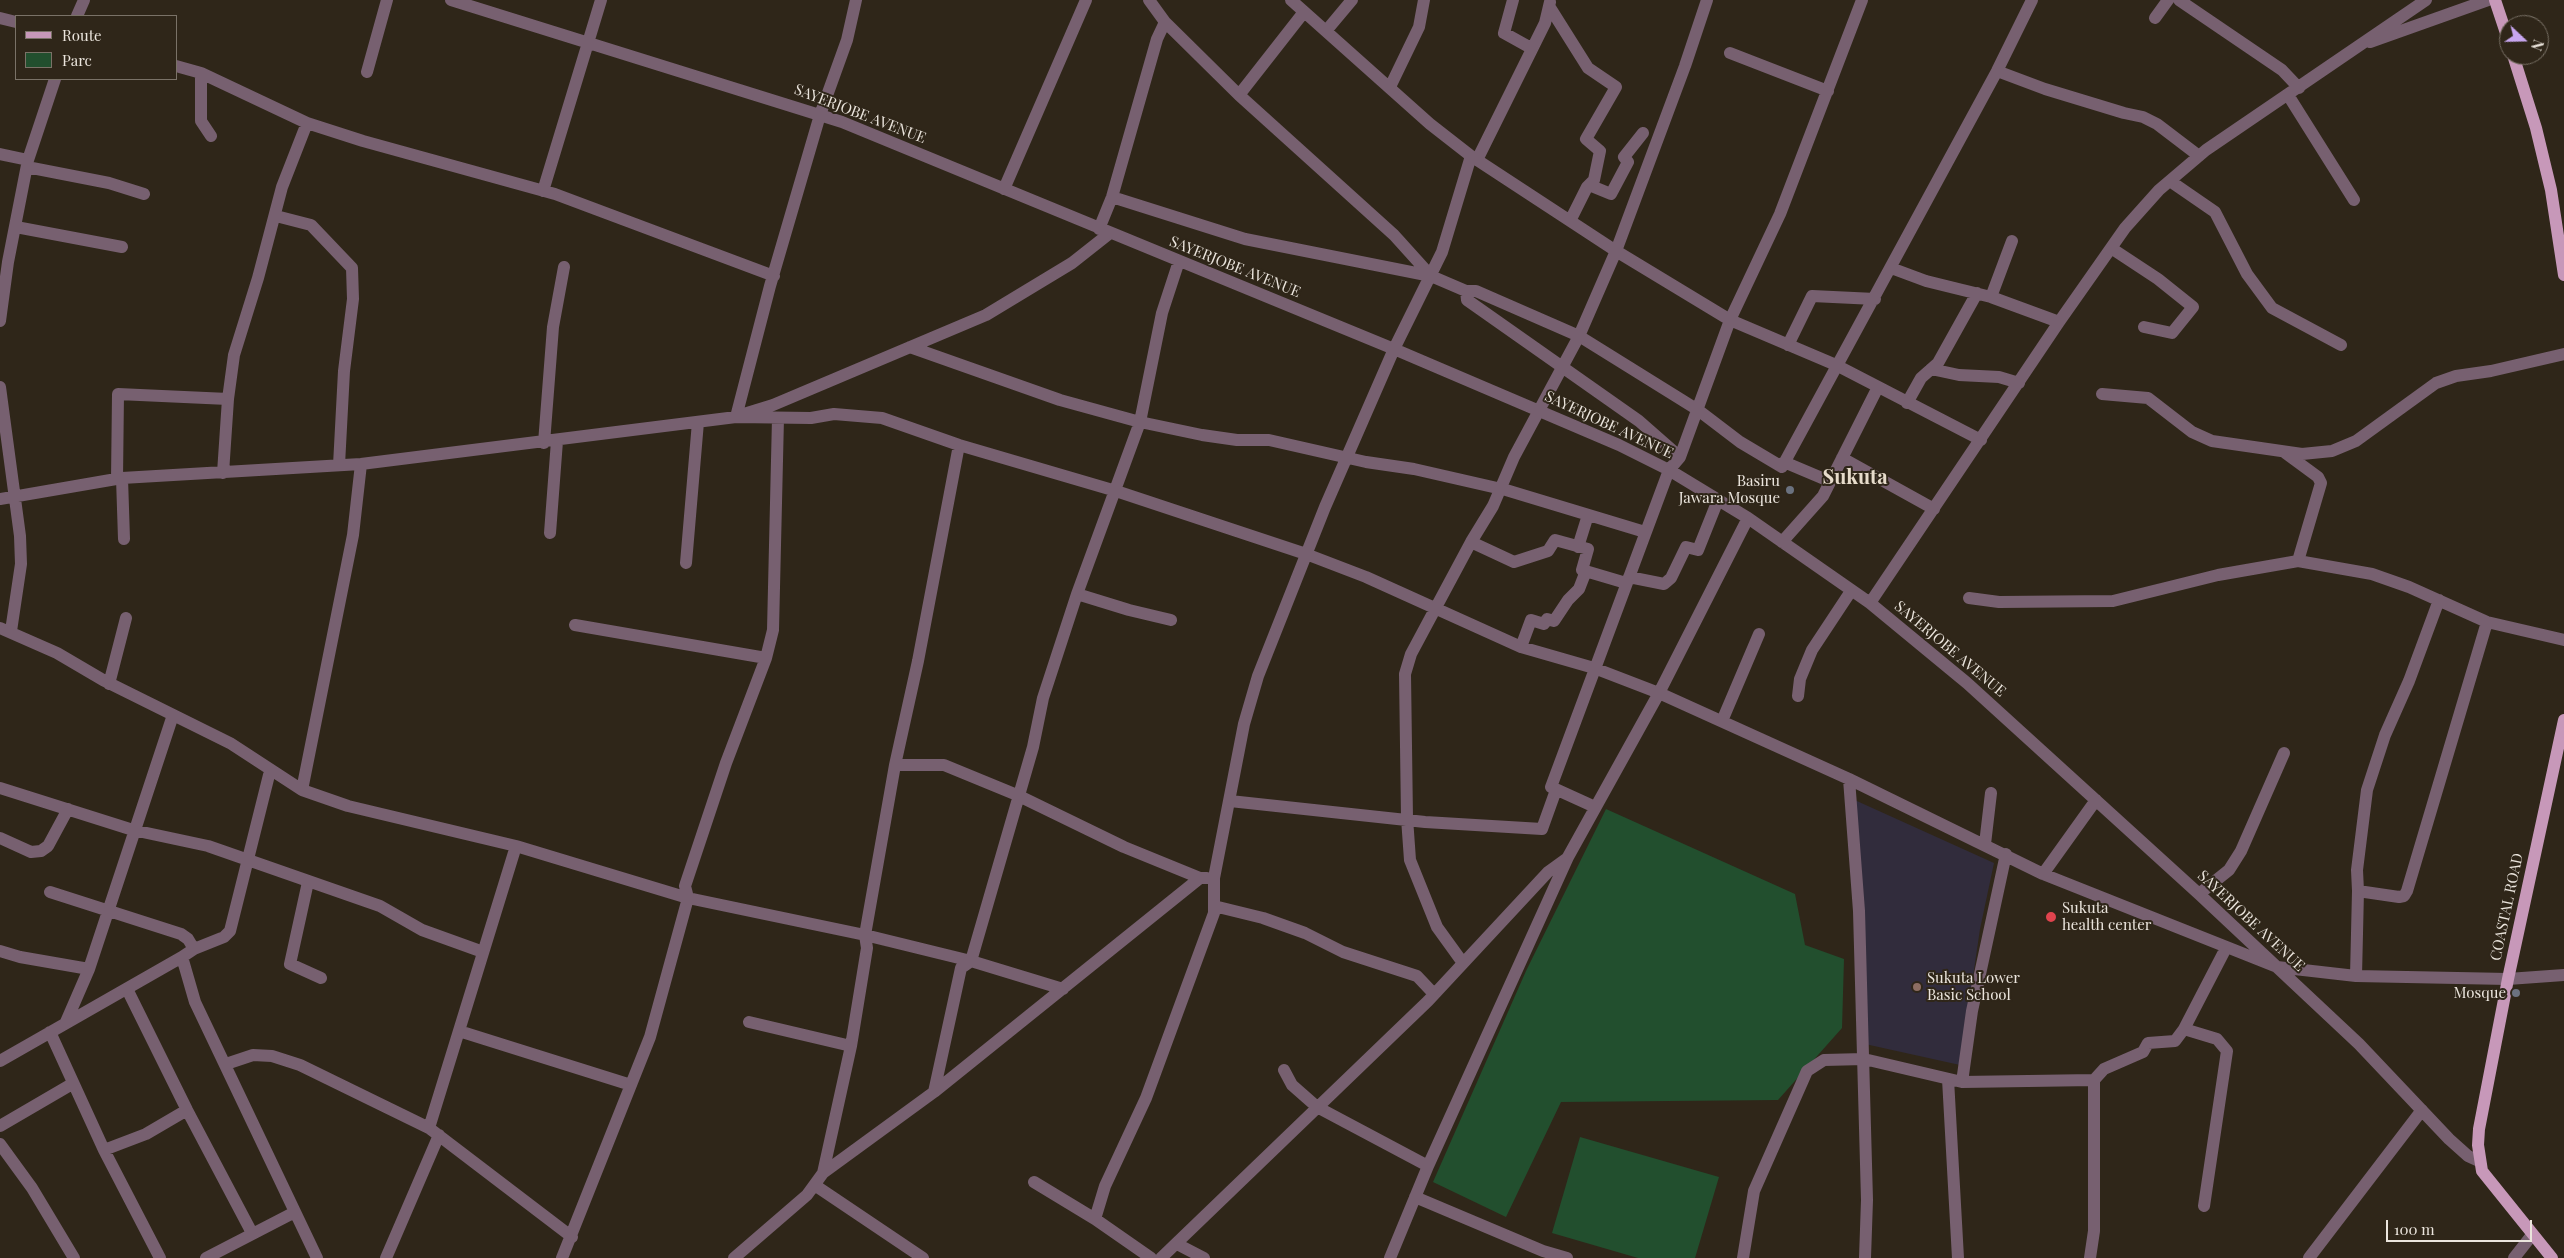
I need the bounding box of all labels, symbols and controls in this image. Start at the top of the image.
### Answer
legend [15,15,178,80]
north arrow [2499,15,2549,65]
text: Route [62,25,102,45]
text: N [2527,37,2548,53]
text: Parc [62,50,92,70]
street label: SAYERJOBE AVENUE [792,81,928,147]
street label: SAYERJOBE AVENUE [1167,233,1303,301]
street label: SAYERJOBE AVENUE [1542,387,1676,463]
district label: Sukuta [1822,466,1888,490]
place label: Basiru Jawara Mosque [1679,472,1780,507]
marker: Basiru Jawara Mosque [1784,484,1796,496]
street label: SAYERJOBE AVENUE [1891,597,2009,701]
street label: COASTAL ROAD [2487,852,2527,962]
street label: SAYERJOBE AVENUE [2194,867,2308,975]
place label: Sukuta health center [2062,899,2151,934]
marker: Sukuta health center [2044,910,2058,924]
place label: Sukuta Lower Basic School [1927,969,2020,1004]
marker: Sukuta Lower Basic School [1911,981,1923,993]
place label: Mosque [2454,984,2506,1002]
marker: Mosque [2510,987,2522,999]
scale bar [2389,1210,2535,1242]
text: 100 m [2394,1219,2435,1239]

